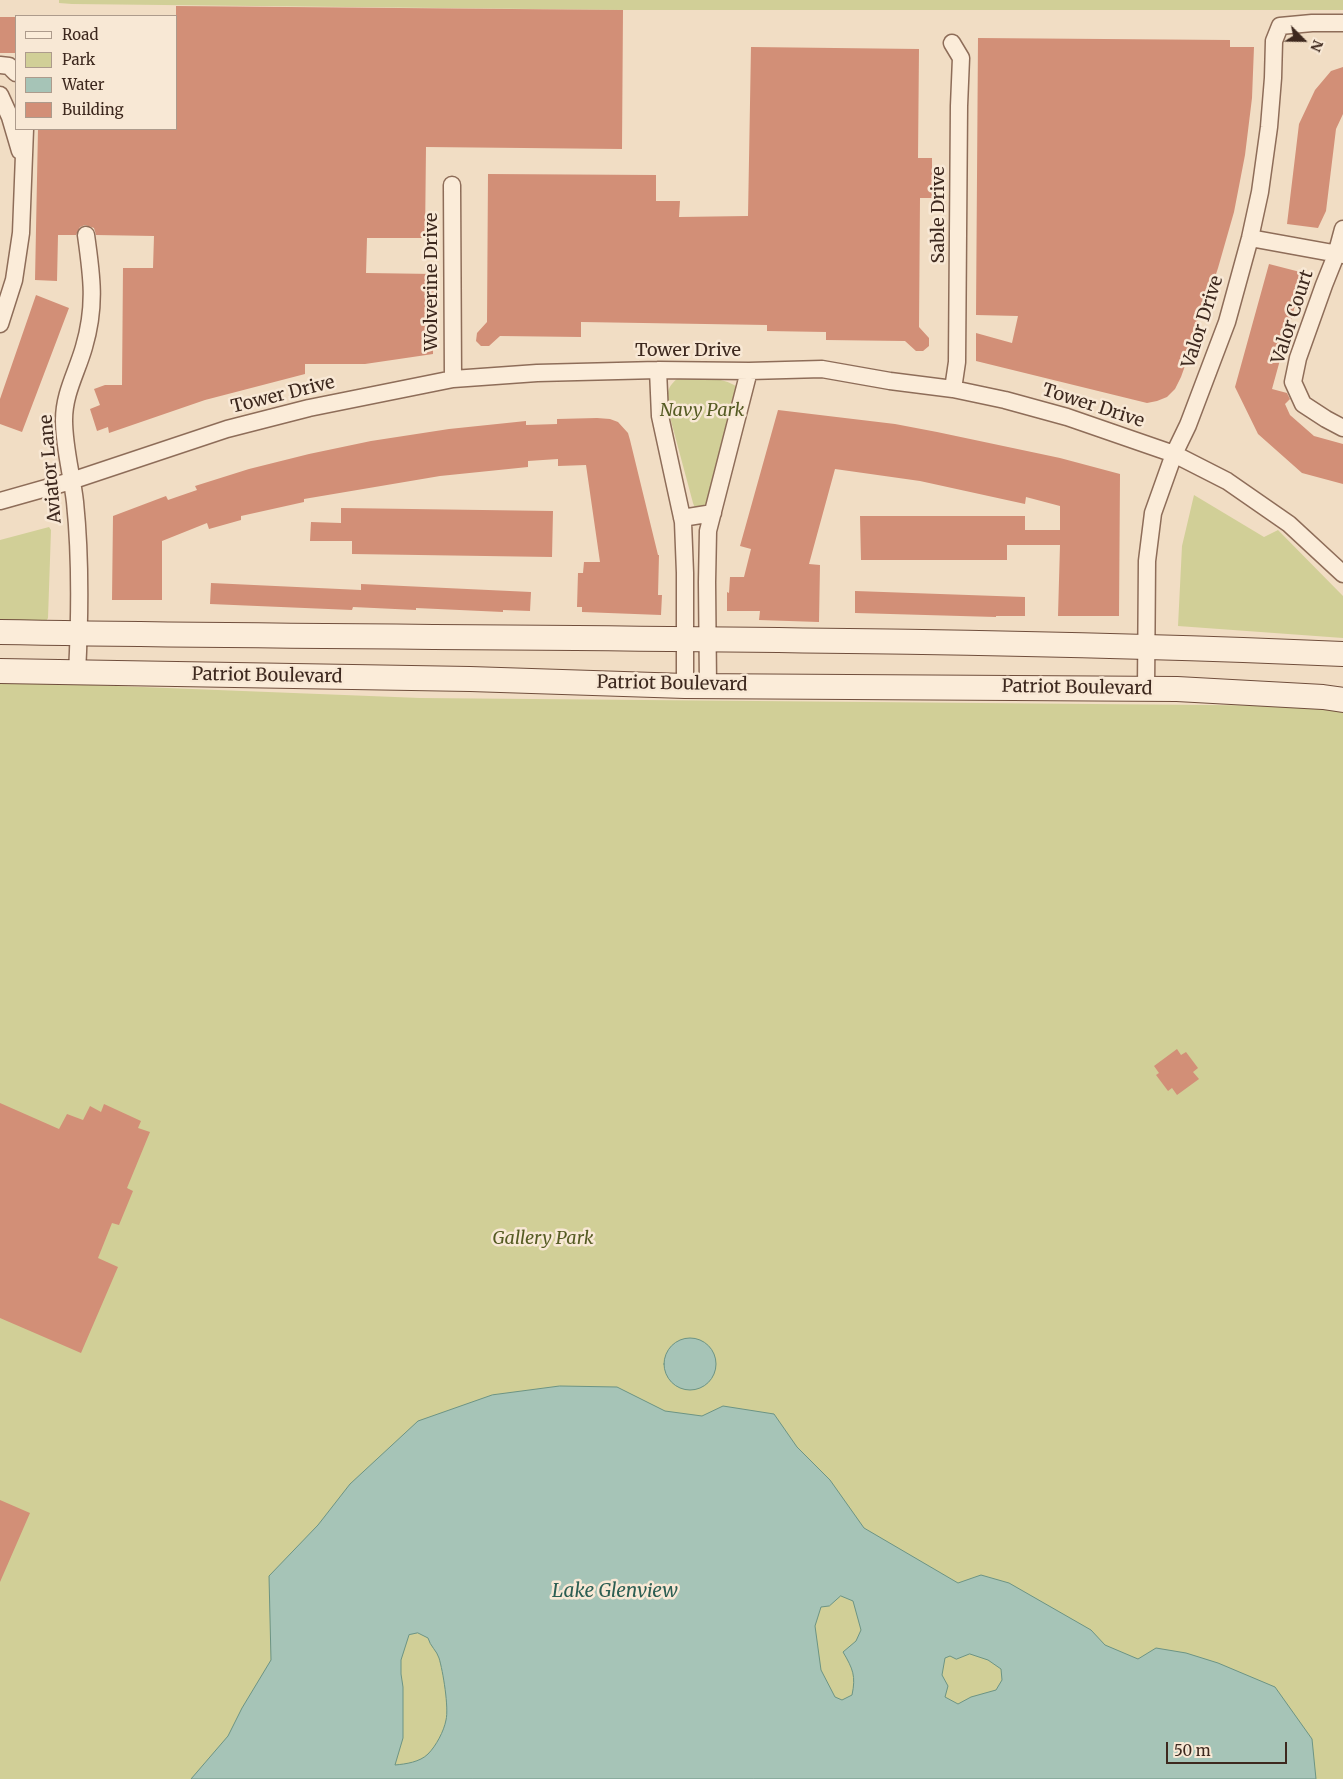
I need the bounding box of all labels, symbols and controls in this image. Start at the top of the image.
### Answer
legend [15,15,178,130]
north arrow [1278,15,1328,65]
text: Road [62,25,98,44]
text: N [1306,37,1327,54]
text: Park [62,50,95,69]
text: Water [62,75,104,94]
text: Building [62,100,124,119]
street label: Sable Drive [928,166,950,264]
street label: Wolverine Drive [421,213,443,351]
street label: Valor Court [1268,267,1318,367]
street label: Valor Drive [1178,273,1228,371]
street label: Tower Drive [635,340,741,362]
street label: Tower Drive [229,372,337,418]
street label: Tower Drive [1039,379,1147,433]
park label: Navy Park [660,400,744,422]
street label: Aviator Lane [35,414,67,524]
street label: Patriot Boulevard [191,664,343,688]
street label: Patriot Boulevard [596,672,748,696]
street label: Patriot Boulevard [1001,676,1153,700]
park label: Gallery Park [493,1228,593,1250]
water label: Lake Glenview [552,1581,678,1603]
scale bar [1168,1732,1289,1764]
text: 50 m [1174,1741,1211,1760]

